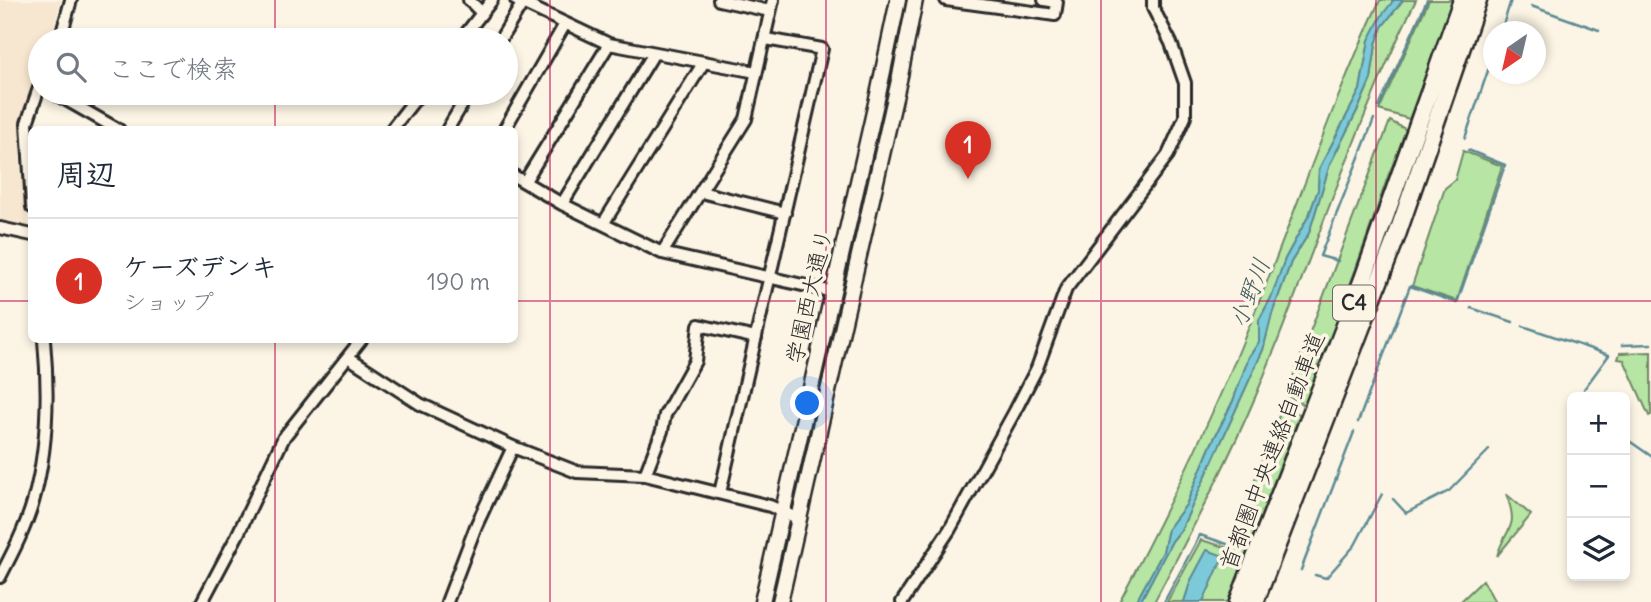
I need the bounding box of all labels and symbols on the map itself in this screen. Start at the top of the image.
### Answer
north arrow [1483,21,1546,84]
pin: 1 [945,121,991,179]
street label: 学園西大通り [779,225,838,366]
water label: 小野川 [1222,254,1276,332]
road number: C4 [1333,286,1375,320]
street label: 首都圏中央連絡自動車道 [1213,328,1330,574]
your location [790,386,824,420]

